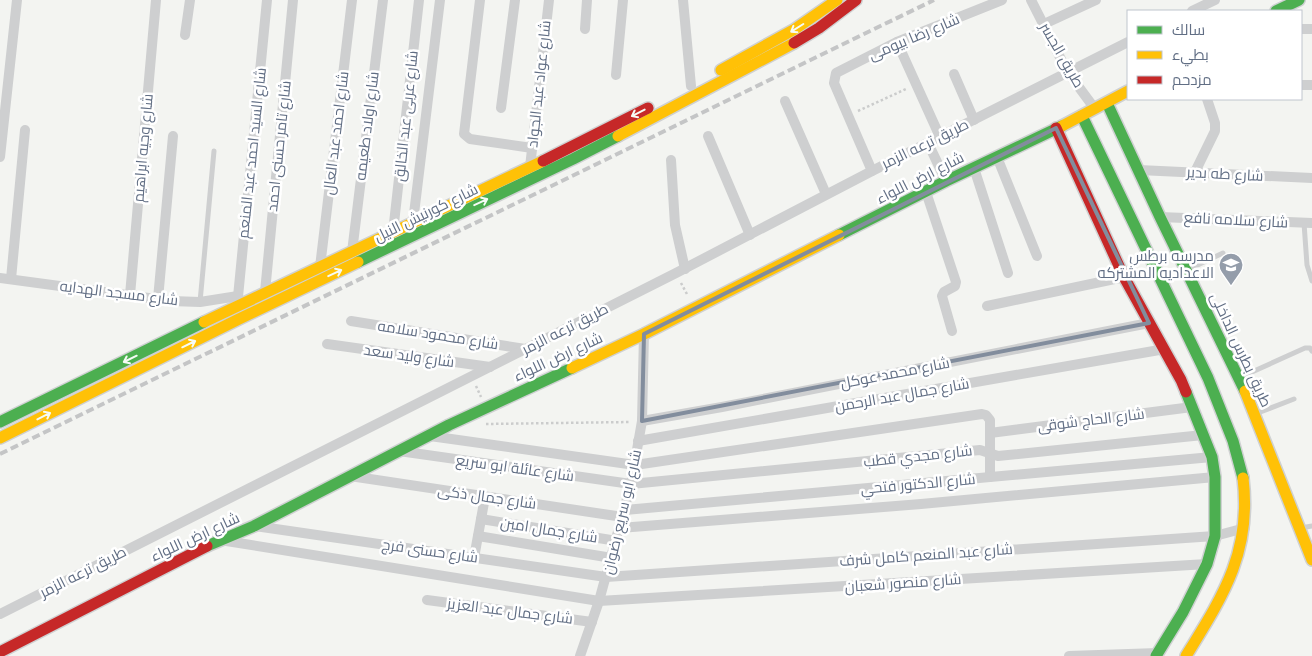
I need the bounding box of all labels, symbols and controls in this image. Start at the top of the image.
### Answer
street label: شارع رضا بيومى [866,10,963,66]
legend [1127,10,1302,100]
street label: طريق الجسر [1035,18,1088,91]
street label: شارع عواد عبد الجواد [523,19,557,149]
text: سالك [1172,21,1205,39]
one-way arrow [790,23,804,33]
text: بطيء [1172,46,1209,67]
street label: شارع عربى عبد الخالق [390,50,424,183]
street label: شارع السيد احمد عبد المنعم [234,67,272,240]
street label: شارع احمد عبد العال [319,70,355,196]
street label: شارع اولاد طعيمه [351,70,385,182]
text: مزدحم [1172,71,1212,90]
street label: شارع تامر حسنى احمد [263,80,297,213]
street label: شارع وجيه ابراهيم [129,93,159,203]
one-way arrow [631,109,646,118]
street label: طريق ترعه الزمر [878,115,972,174]
street label: شارع ارض اللواء [873,148,968,210]
street label: شارع طه بدير [1185,163,1264,187]
street label: شارع كورنيش النيل [371,180,482,248]
one-way arrow [474,197,489,207]
street label: شارع سلامه نافع [1183,208,1289,234]
place label: مدرسه برطس الاعداديه المشتركه [1097,247,1214,282]
school or university icon: مدرسه برطس الاعداديه المشتركه [1218,252,1244,286]
one-way arrow [327,268,342,278]
street label: شارع مسجد الهدايه [59,277,179,311]
street label: طريق بطرس الداخلى [1206,290,1275,410]
street label: طريق ترعه الزمر [518,299,612,360]
street label: شارع محمود سلامه [376,317,500,355]
street label: شارع ارض اللواء [511,329,606,387]
one-way arrow [181,339,196,349]
street label: شارع وليد سعد [362,341,456,373]
street label: شارع محمد عوكل [839,354,952,394]
one-way arrow [123,355,138,364]
street label: شارع جمال عبد الرحمن [833,374,971,418]
street label: شارع الحاج شوقى [1037,405,1146,437]
one-way arrow [36,411,51,421]
street label: شارع مجدي قطب [863,441,974,474]
street label: شارع ابو سريع رضوان [599,448,647,577]
street label: شارع عائلة ابو سريع [454,451,575,487]
street label: شارع الدكتور فتحي [860,470,976,501]
street label: شارع جمال ذكى [436,481,537,515]
street label: شارع ارض اللواء [148,509,243,567]
street label: شارع جمال امين [499,513,599,549]
street label: شارع حسنى فرج [380,535,479,569]
street label: شارع عبد المنعم كامل شرف [839,540,1013,572]
street label: طريق ترعه الزمر [36,542,130,603]
street label: شارع منصور شعبان [844,570,962,598]
street label: شارع جمال عبد العزيز [445,594,574,630]

